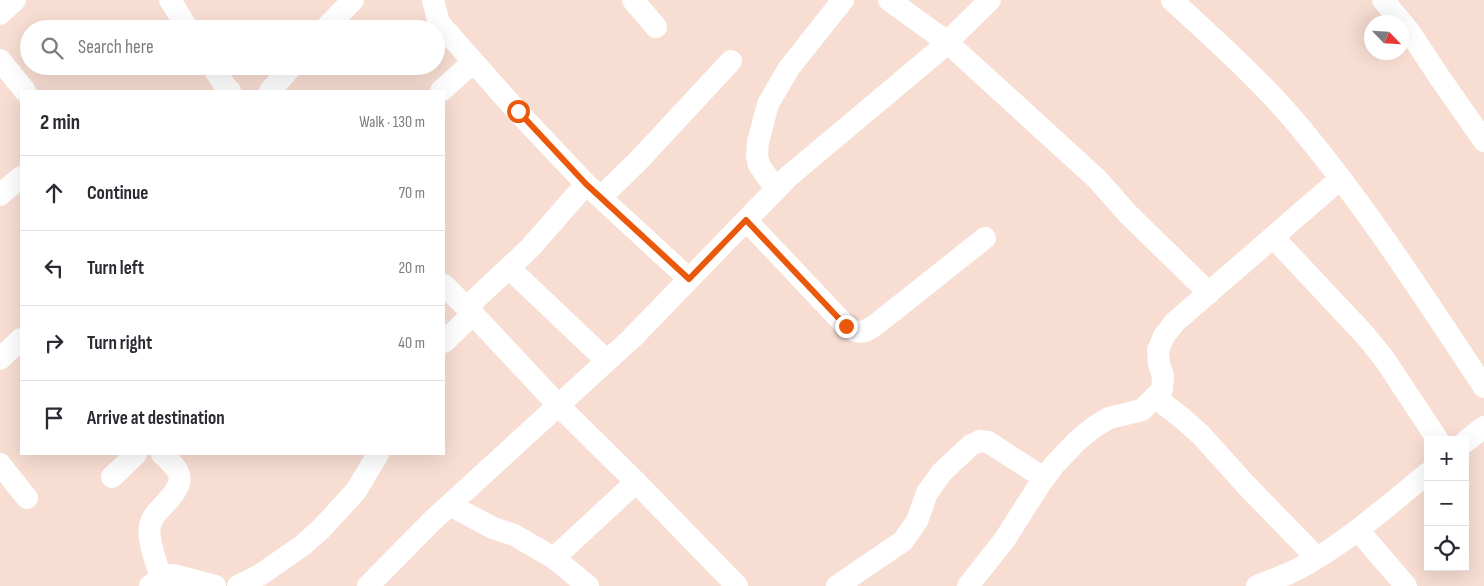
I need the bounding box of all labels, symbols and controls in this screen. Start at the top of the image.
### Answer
north arrow [1364,15,1409,60]
search box [20,20,445,75]
icon: search [38,34,66,62]
text: Search here [78,36,154,59]
route start [507,100,530,123]
text: 2 min [40,110,80,135]
text: Walk · 130 m [359,113,425,132]
icon: ahead [40,179,68,207]
text: Continue [87,182,148,205]
text: 70 m [399,184,425,203]
icon: left [40,254,68,282]
text: Turn left [87,257,144,280]
text: 20 m [398,259,425,278]
route end [835,315,858,338]
icon: right [40,329,68,357]
text: Turn right [87,332,152,355]
text: 40 m [398,334,425,353]
icon: arrive [40,404,68,432]
text: Arrive at destination [87,407,225,430]
map controls [1424,436,1469,571]
button: + [1424,436,1469,481]
button: − [1424,481,1469,526]
button: locate [1424,526,1469,571]

